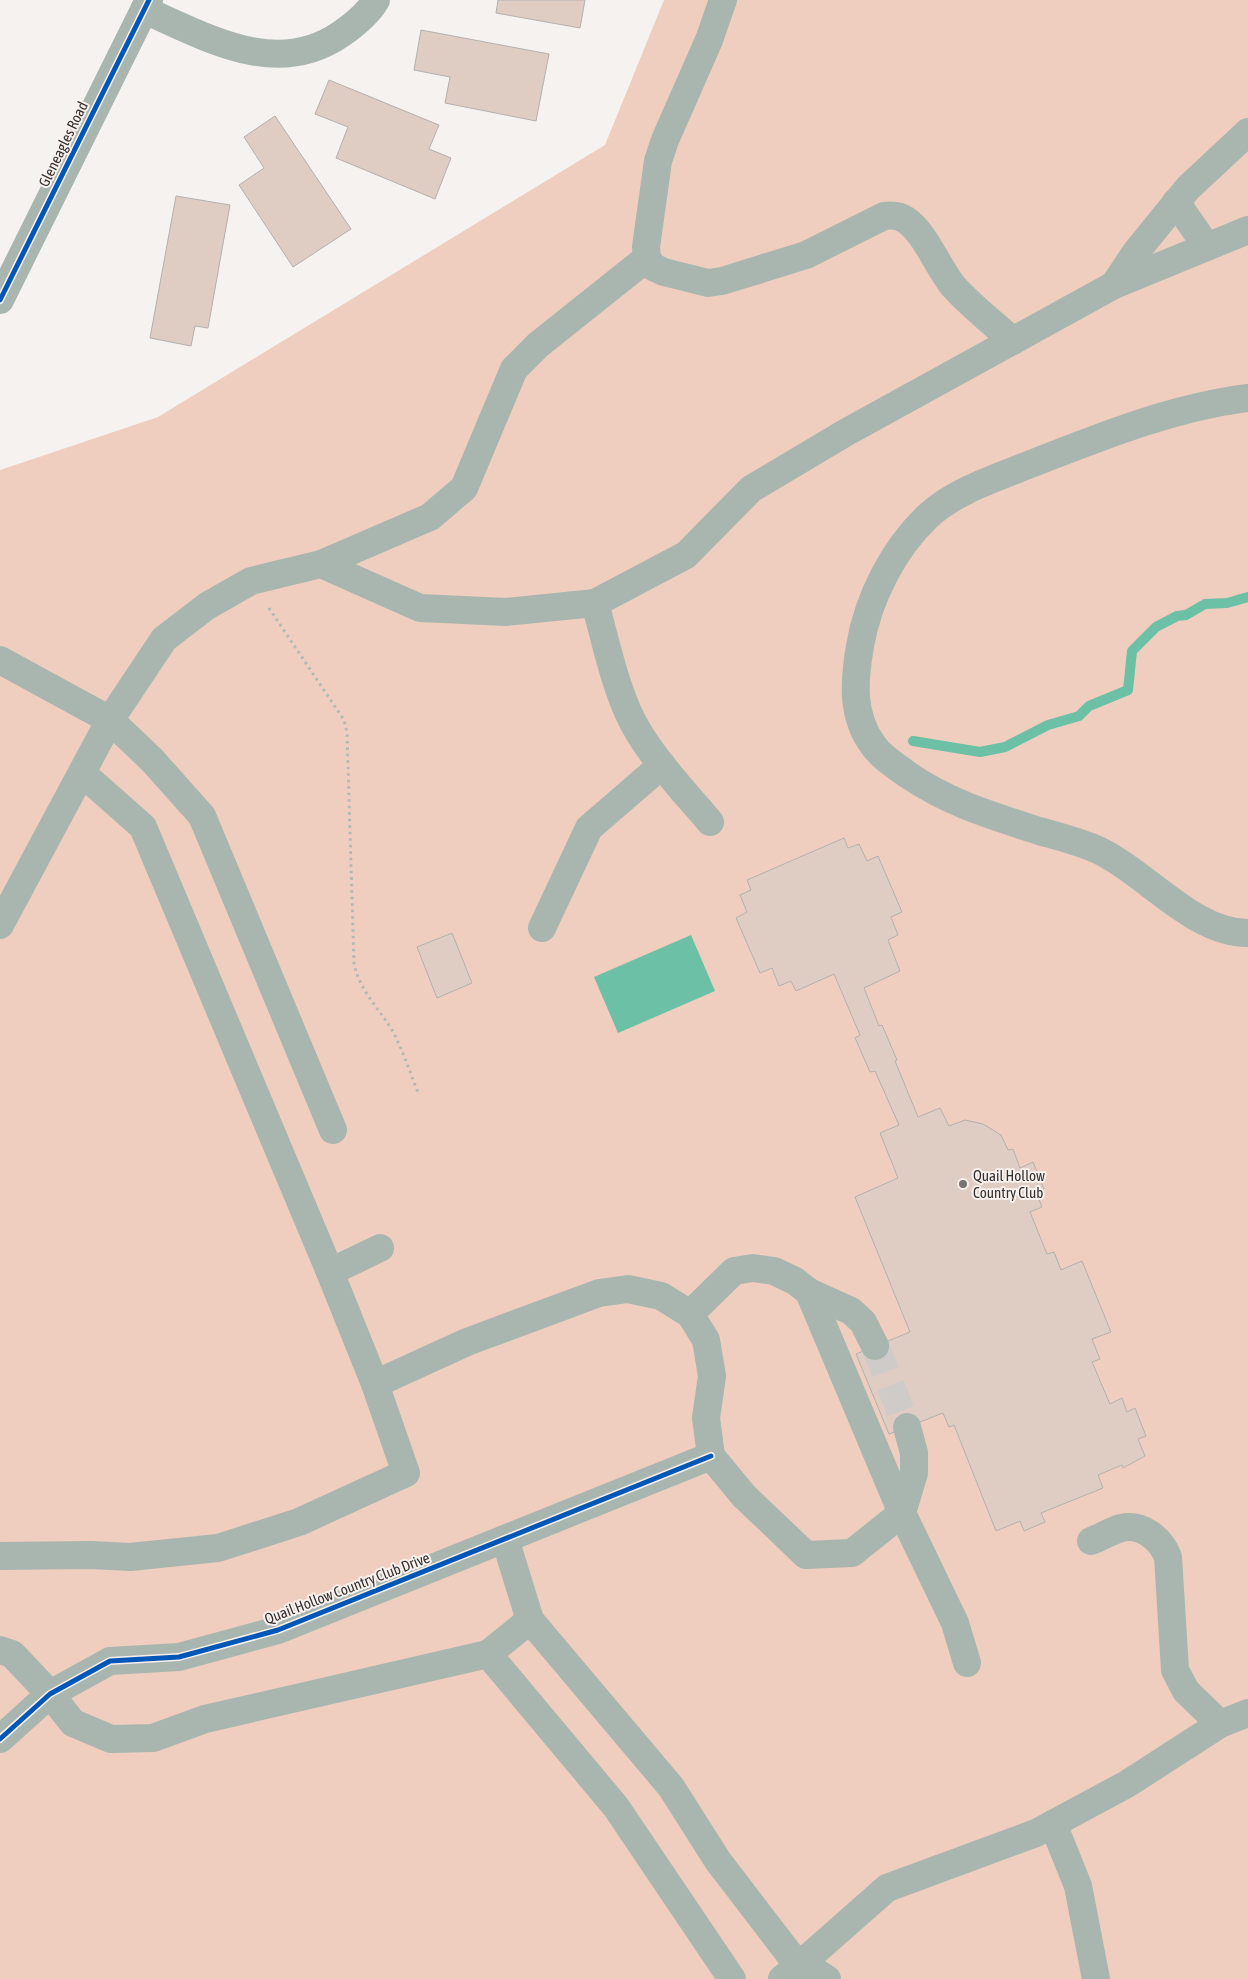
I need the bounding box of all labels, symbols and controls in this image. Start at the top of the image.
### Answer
street label: Gleneagles Road [35,99,91,189]
place label: Quail Hollow Country Club [973,1167,1045,1201]
marker: Quail Hollow Country Club [957,1178,969,1190]
street label: Quail Hollow Country Club Drive [262,1549,432,1627]

